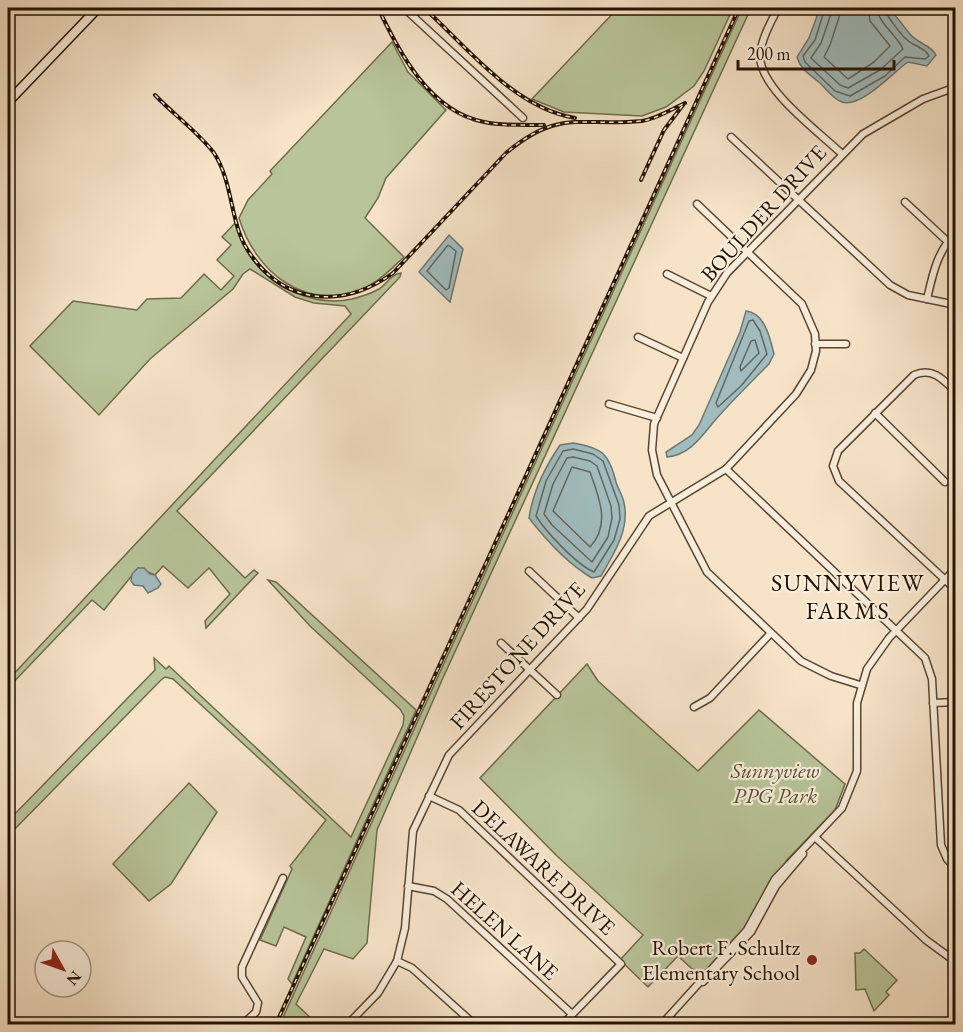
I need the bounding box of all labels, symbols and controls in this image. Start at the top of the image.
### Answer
scale bar [738,33,894,71]
text: 200 m [747,42,791,65]
street label: BOULDER DRIVE [694,139,833,288]
district label: SUNNYVIEW FARMS [771,567,925,626]
street label: FIRESTONE DRIVE [443,575,591,735]
park label: Sunnyview PPG Park [730,756,820,810]
street label: DELAWARE DRIVE [466,793,622,941]
street label: HELEN LANE [445,874,565,986]
place label: Robert F. Schultz Elementary School [642,933,801,987]
north arrow [33,939,93,999]
marker: Robert F. Schultz Elementary School [805,953,819,967]
text: N [62,967,86,990]

